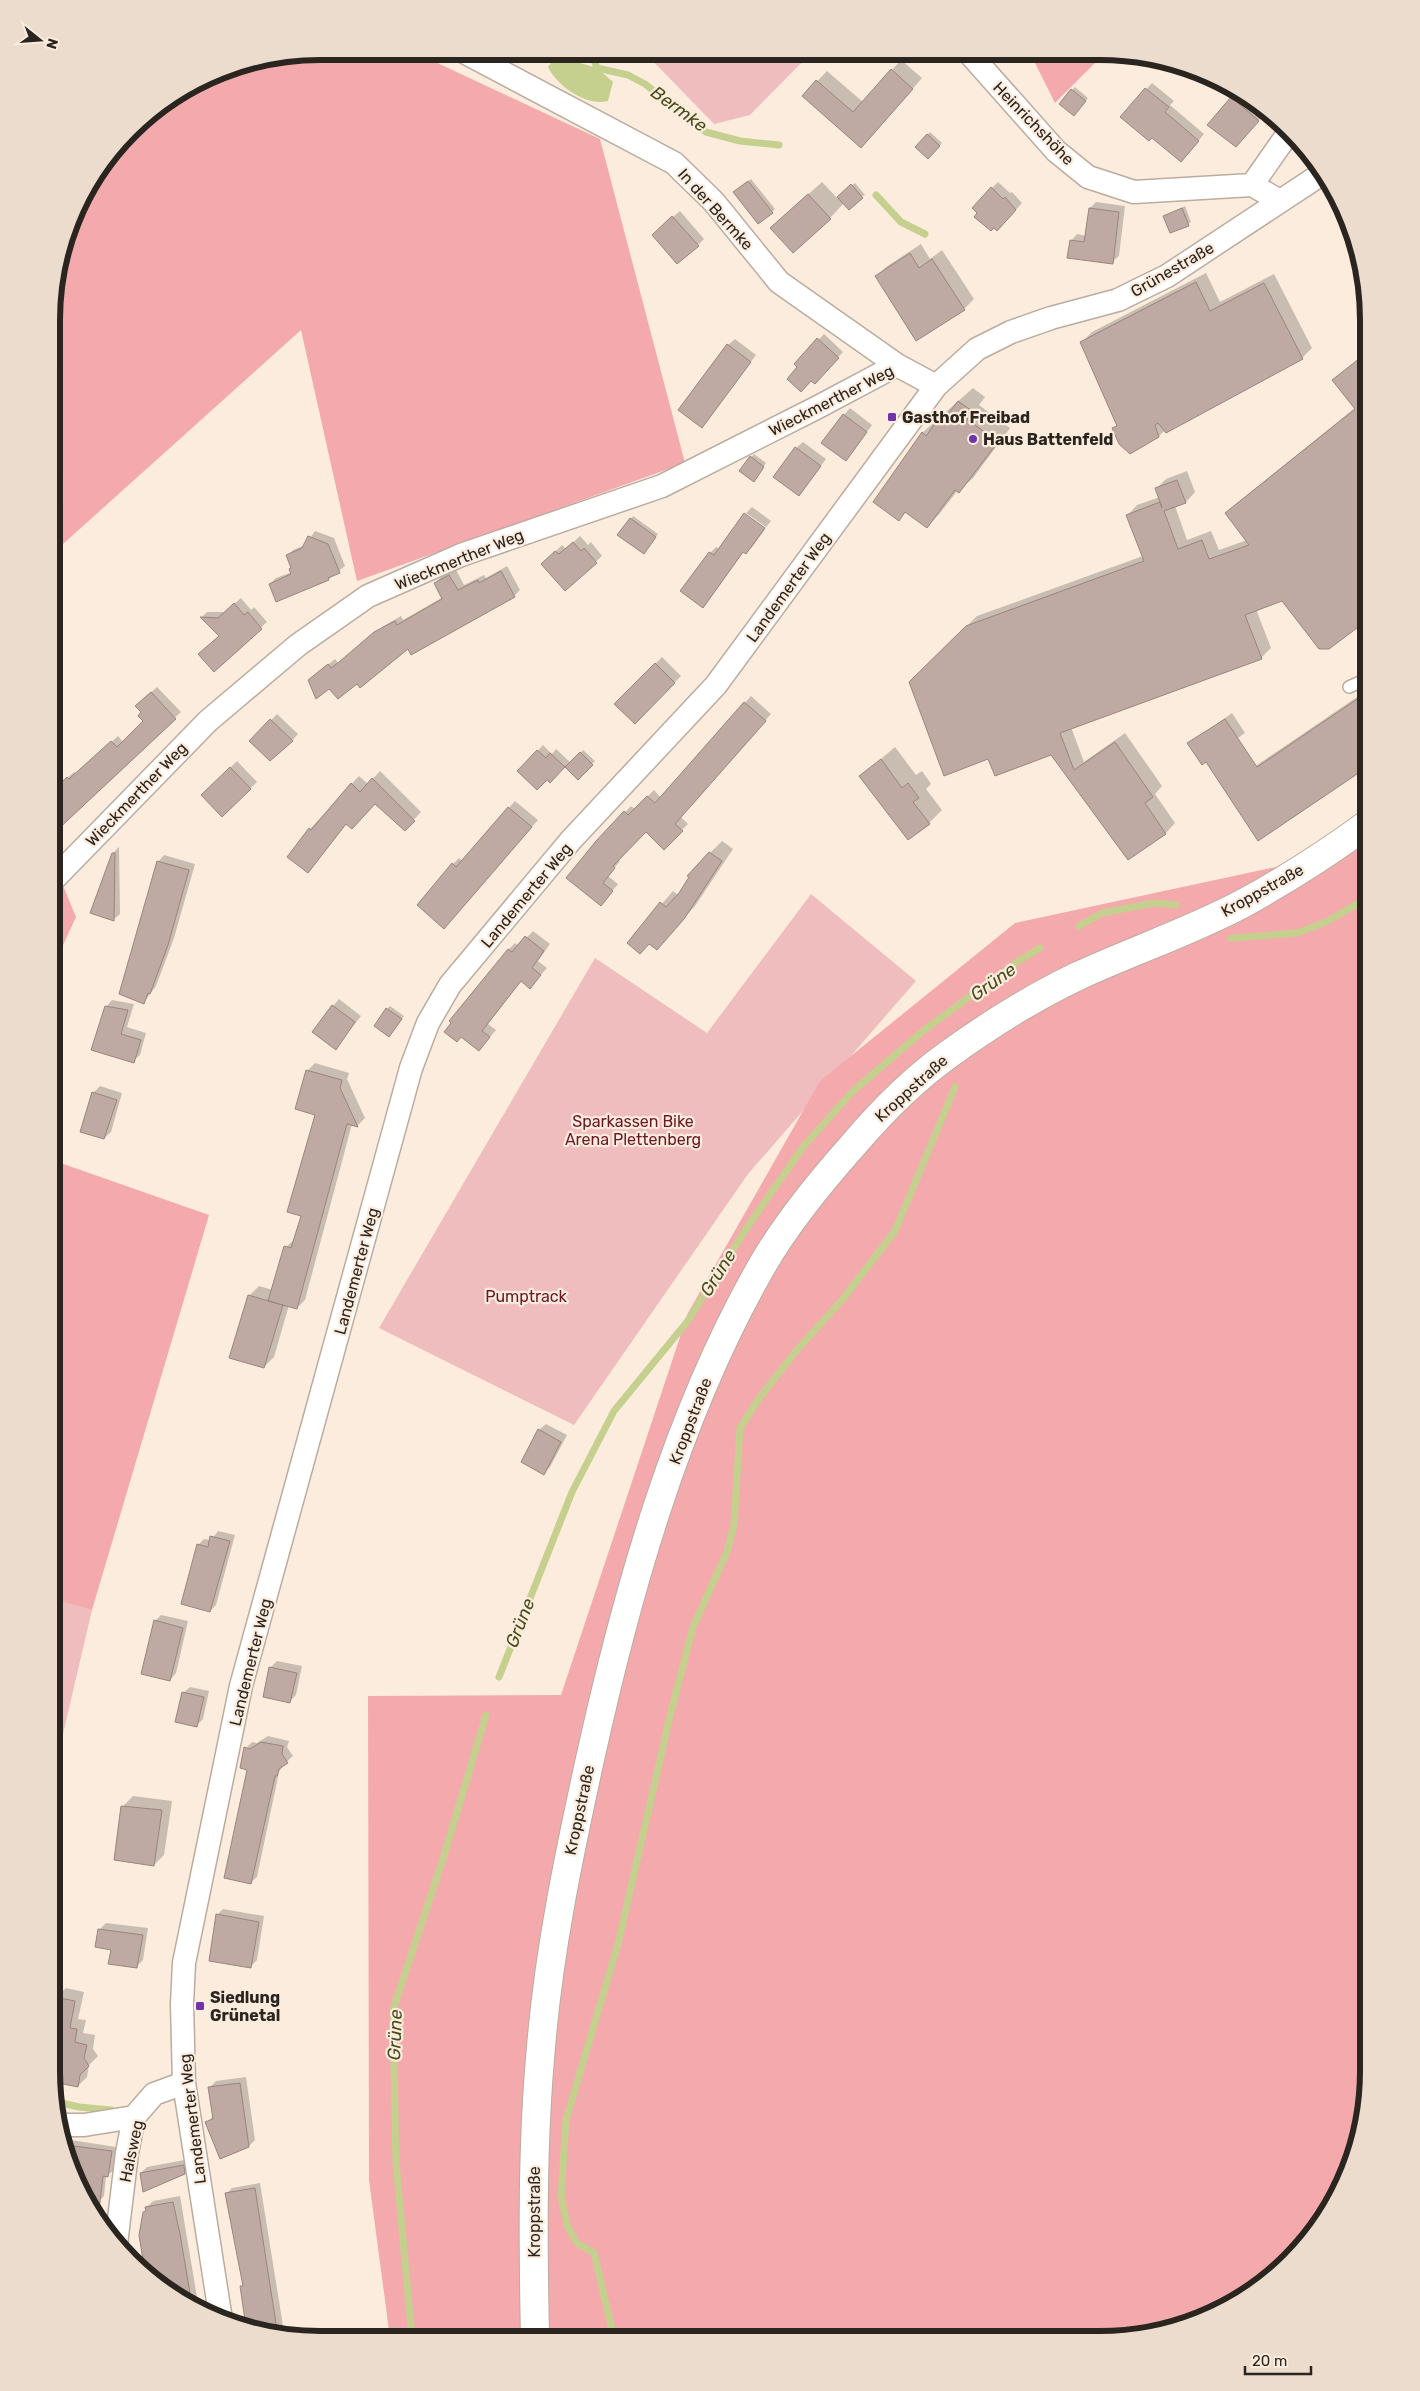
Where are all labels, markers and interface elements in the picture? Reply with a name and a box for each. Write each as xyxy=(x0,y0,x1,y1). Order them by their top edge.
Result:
north arrow xyxy=(15,15,65,65)
text: N xyxy=(42,36,62,51)
street label: Heinrichshöhe xyxy=(989,78,1078,169)
water label: Bermke xyxy=(647,81,711,137)
street label: In der Bermke xyxy=(674,165,757,254)
street label: Grünestraße xyxy=(1127,238,1217,301)
street label: Wieckmerther Weg xyxy=(766,361,897,440)
place label: Gasthof Freibad xyxy=(902,408,1030,427)
marker: Gasthof Freibad xyxy=(886,411,898,423)
place label: Haus Battenfeld xyxy=(983,430,1113,449)
marker: Haus Battenfeld xyxy=(967,433,979,445)
street label: Wieckmerther Weg xyxy=(392,525,526,594)
street label: Landemerter Weg xyxy=(742,529,835,646)
street label: Wieckmerther Weg xyxy=(82,738,191,850)
street label: Landemerter Weg xyxy=(477,839,576,952)
street label: Kroppstraße xyxy=(1218,860,1307,921)
water label: Grüne xyxy=(966,958,1020,1006)
street label: Kroppstraße xyxy=(871,1051,952,1126)
park label: Sparkassen Bike Arena Plettenberg xyxy=(565,1112,701,1149)
street label: Landemerter Weg xyxy=(330,1205,383,1337)
water label: Grüne xyxy=(695,1246,741,1300)
park label: Pumptrack xyxy=(485,1287,568,1306)
street label: Kroppstraße xyxy=(665,1375,716,1467)
water label: Grüne xyxy=(501,1595,539,1651)
street label: Landemerter Weg xyxy=(225,1596,276,1728)
street label: Kroppstraße xyxy=(561,1763,598,1857)
place label: Siedlung Grünetal xyxy=(210,1988,280,2025)
marker: Siedlung Grünetal xyxy=(194,2000,206,2012)
water label: Grüne xyxy=(383,2009,407,2061)
street label: Landemerter Weg xyxy=(175,2053,210,2185)
street label: Halsweg xyxy=(116,2118,147,2184)
street label: Kroppstraße xyxy=(525,2166,544,2258)
scale bar xyxy=(1245,2344,1311,2376)
text: 20 m xyxy=(1252,2352,1287,2370)

